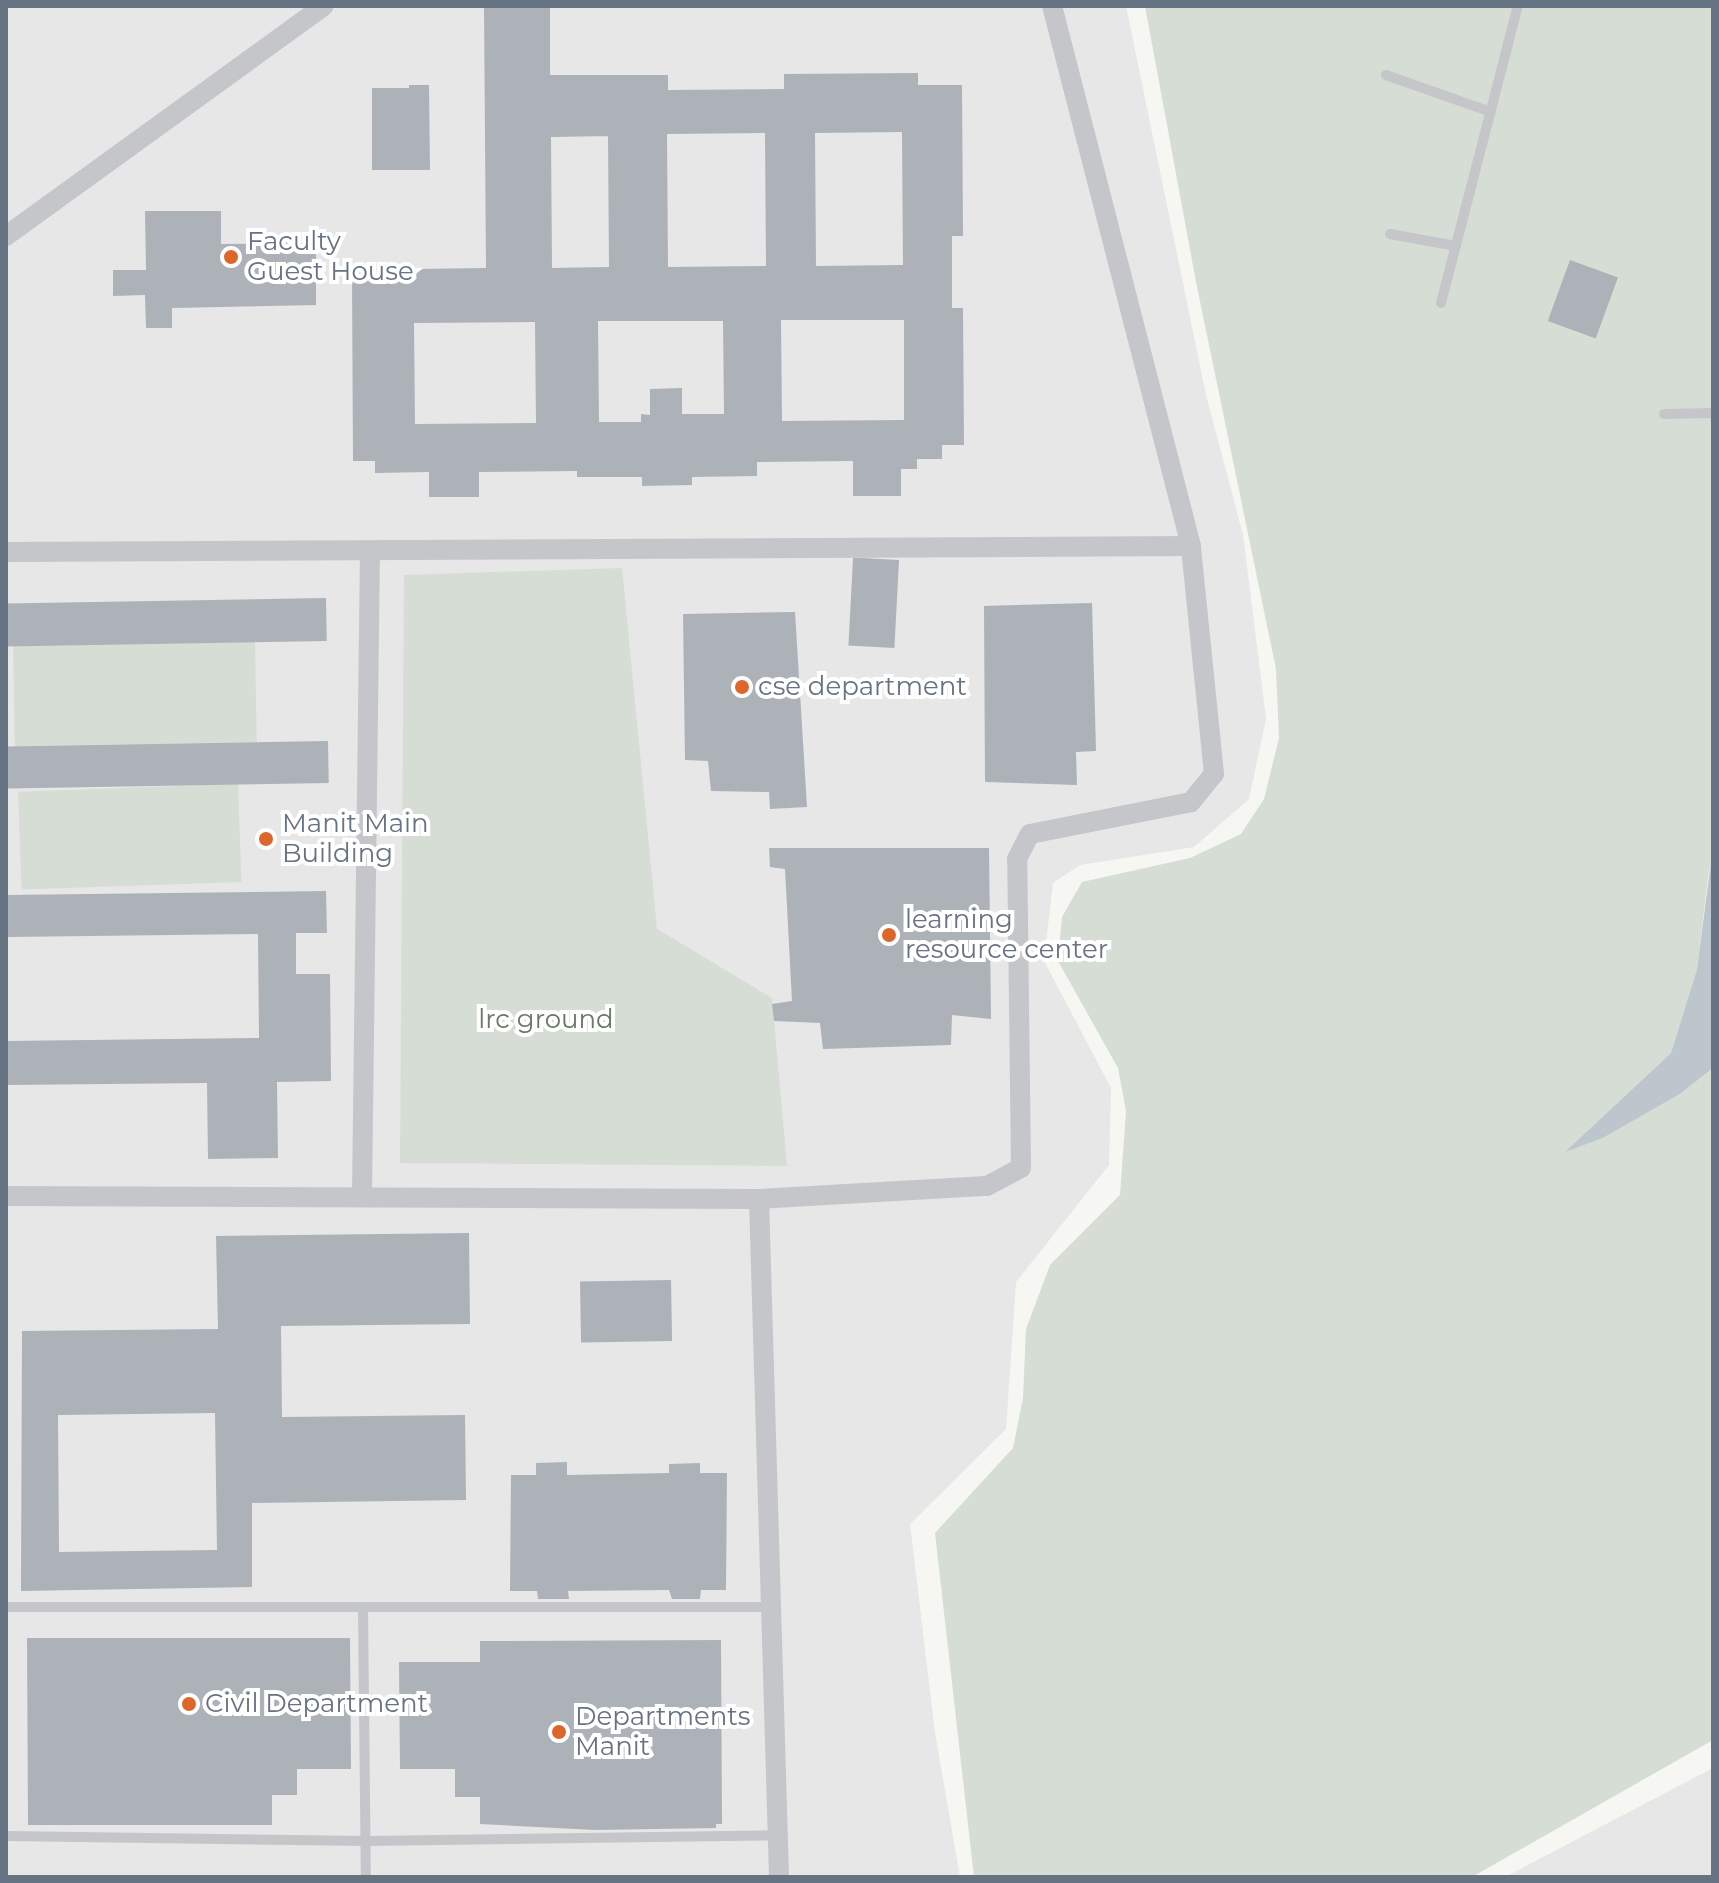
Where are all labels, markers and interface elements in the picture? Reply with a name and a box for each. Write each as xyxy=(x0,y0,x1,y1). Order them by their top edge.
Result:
place label: Faculty Guest House xyxy=(247,226,414,288)
marker: Faculty Guest House xyxy=(222,248,240,266)
place label: cse department xyxy=(758,671,967,703)
marker: cse department xyxy=(733,678,751,696)
place label: Manit Main Building xyxy=(282,808,429,870)
marker: Manit Main Building xyxy=(257,830,275,848)
place label: learning resource center xyxy=(905,904,1108,966)
marker: learning resource center xyxy=(880,926,898,944)
park label: lrc ground xyxy=(478,1004,614,1036)
place label: Civil Department xyxy=(205,1688,428,1720)
marker: Civil Department xyxy=(180,1695,198,1713)
place label: Departments Manit xyxy=(575,1701,751,1762)
marker: Departments Manit xyxy=(550,1723,568,1741)

